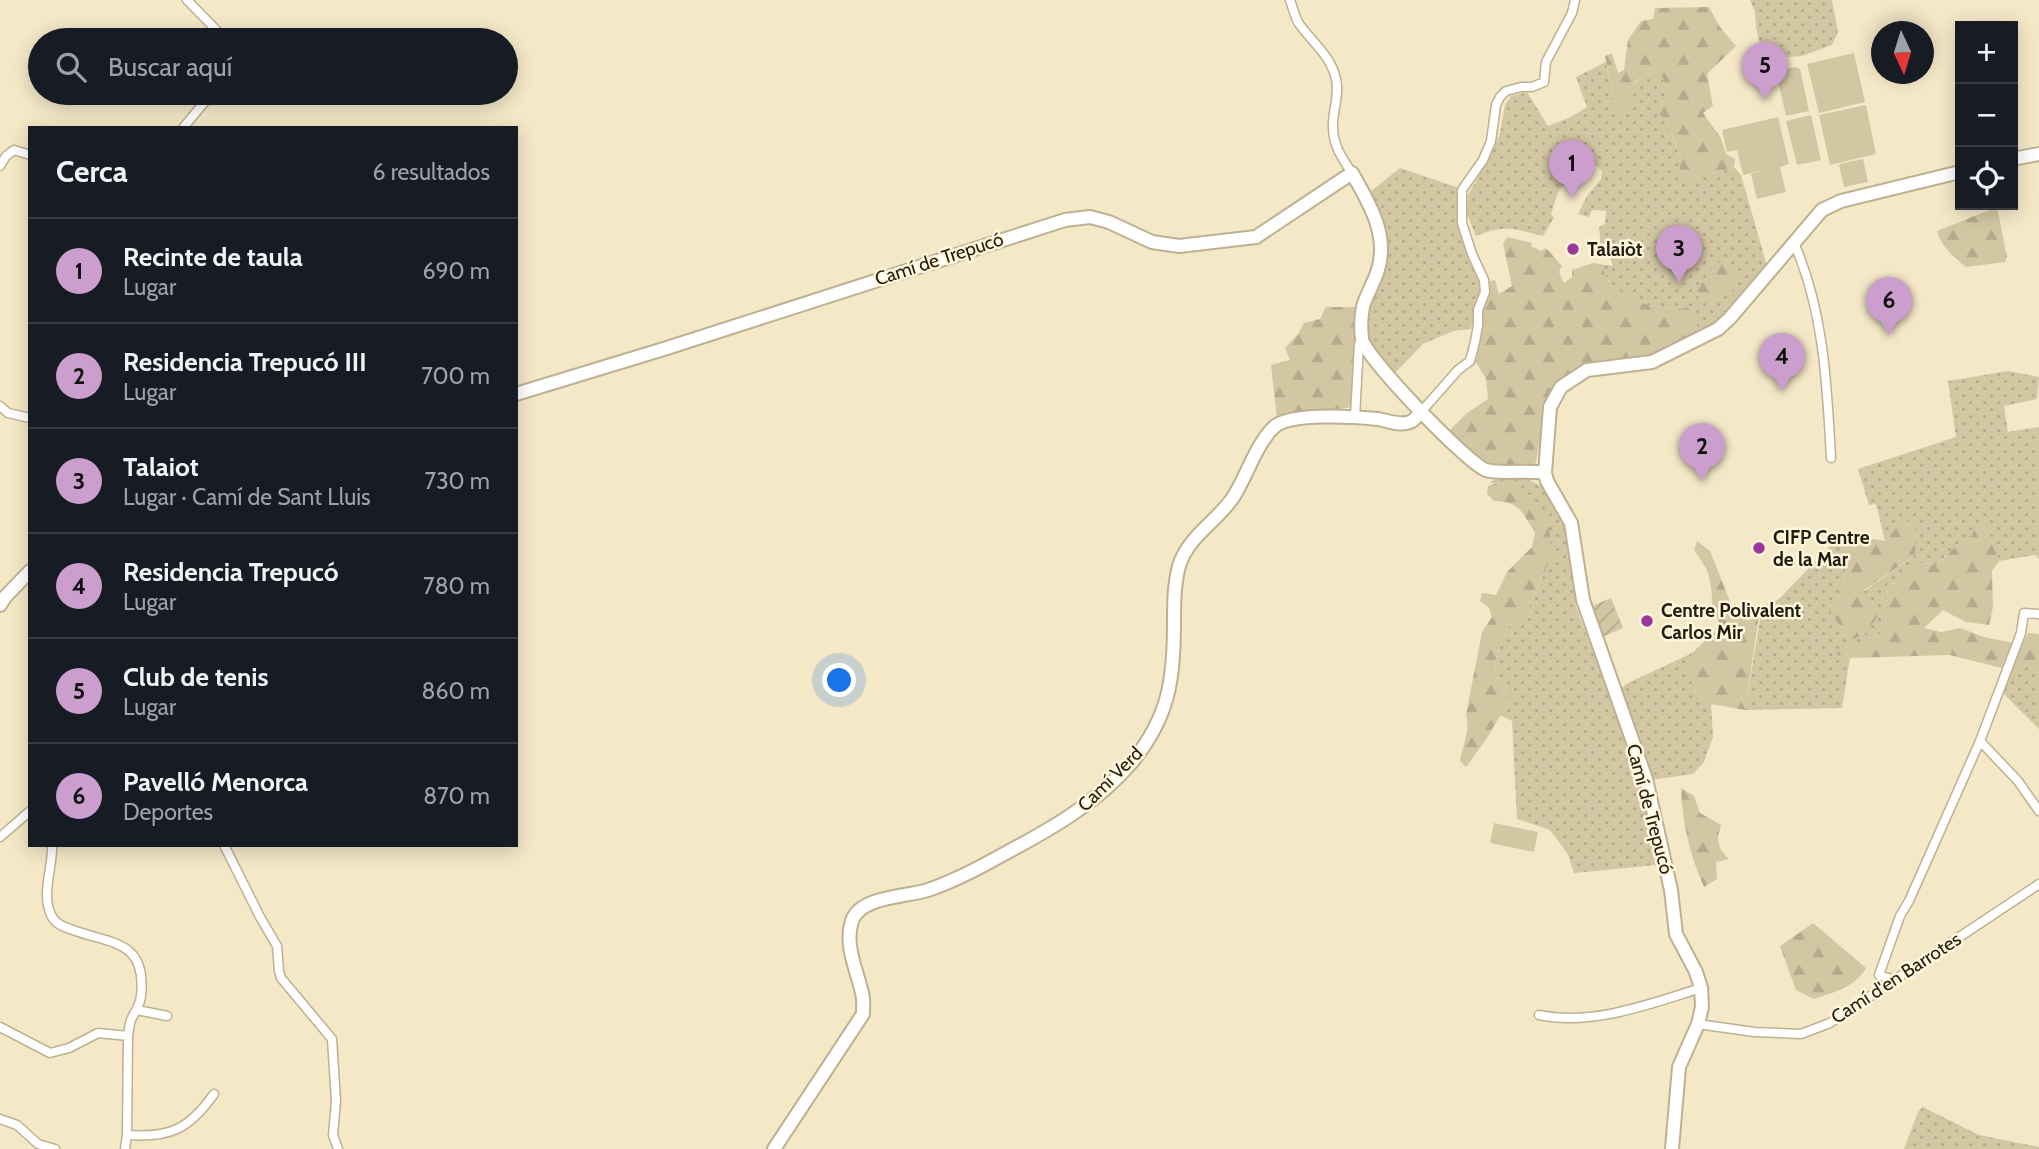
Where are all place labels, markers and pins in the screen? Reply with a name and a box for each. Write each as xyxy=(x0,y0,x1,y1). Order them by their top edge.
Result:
pin: 5 xyxy=(1742,42,1788,100)
pin: 1 xyxy=(1549,140,1595,198)
pin: 3 xyxy=(1656,225,1702,283)
place label: Talaiòt xyxy=(1587,238,1643,261)
marker: Talaiòt xyxy=(1565,241,1581,257)
pin: 6 xyxy=(1866,277,1912,335)
pin: 4 xyxy=(1759,333,1805,391)
pin: 2 xyxy=(1679,423,1725,481)
place label: CIFP Centre de la Mar xyxy=(1773,526,1870,571)
marker: CIFP Centre de la Mar xyxy=(1751,540,1767,556)
place label: Centre Polivalent Carlos Mir xyxy=(1661,599,1802,644)
marker: Centre Polivalent Carlos Mir xyxy=(1639,613,1655,629)

